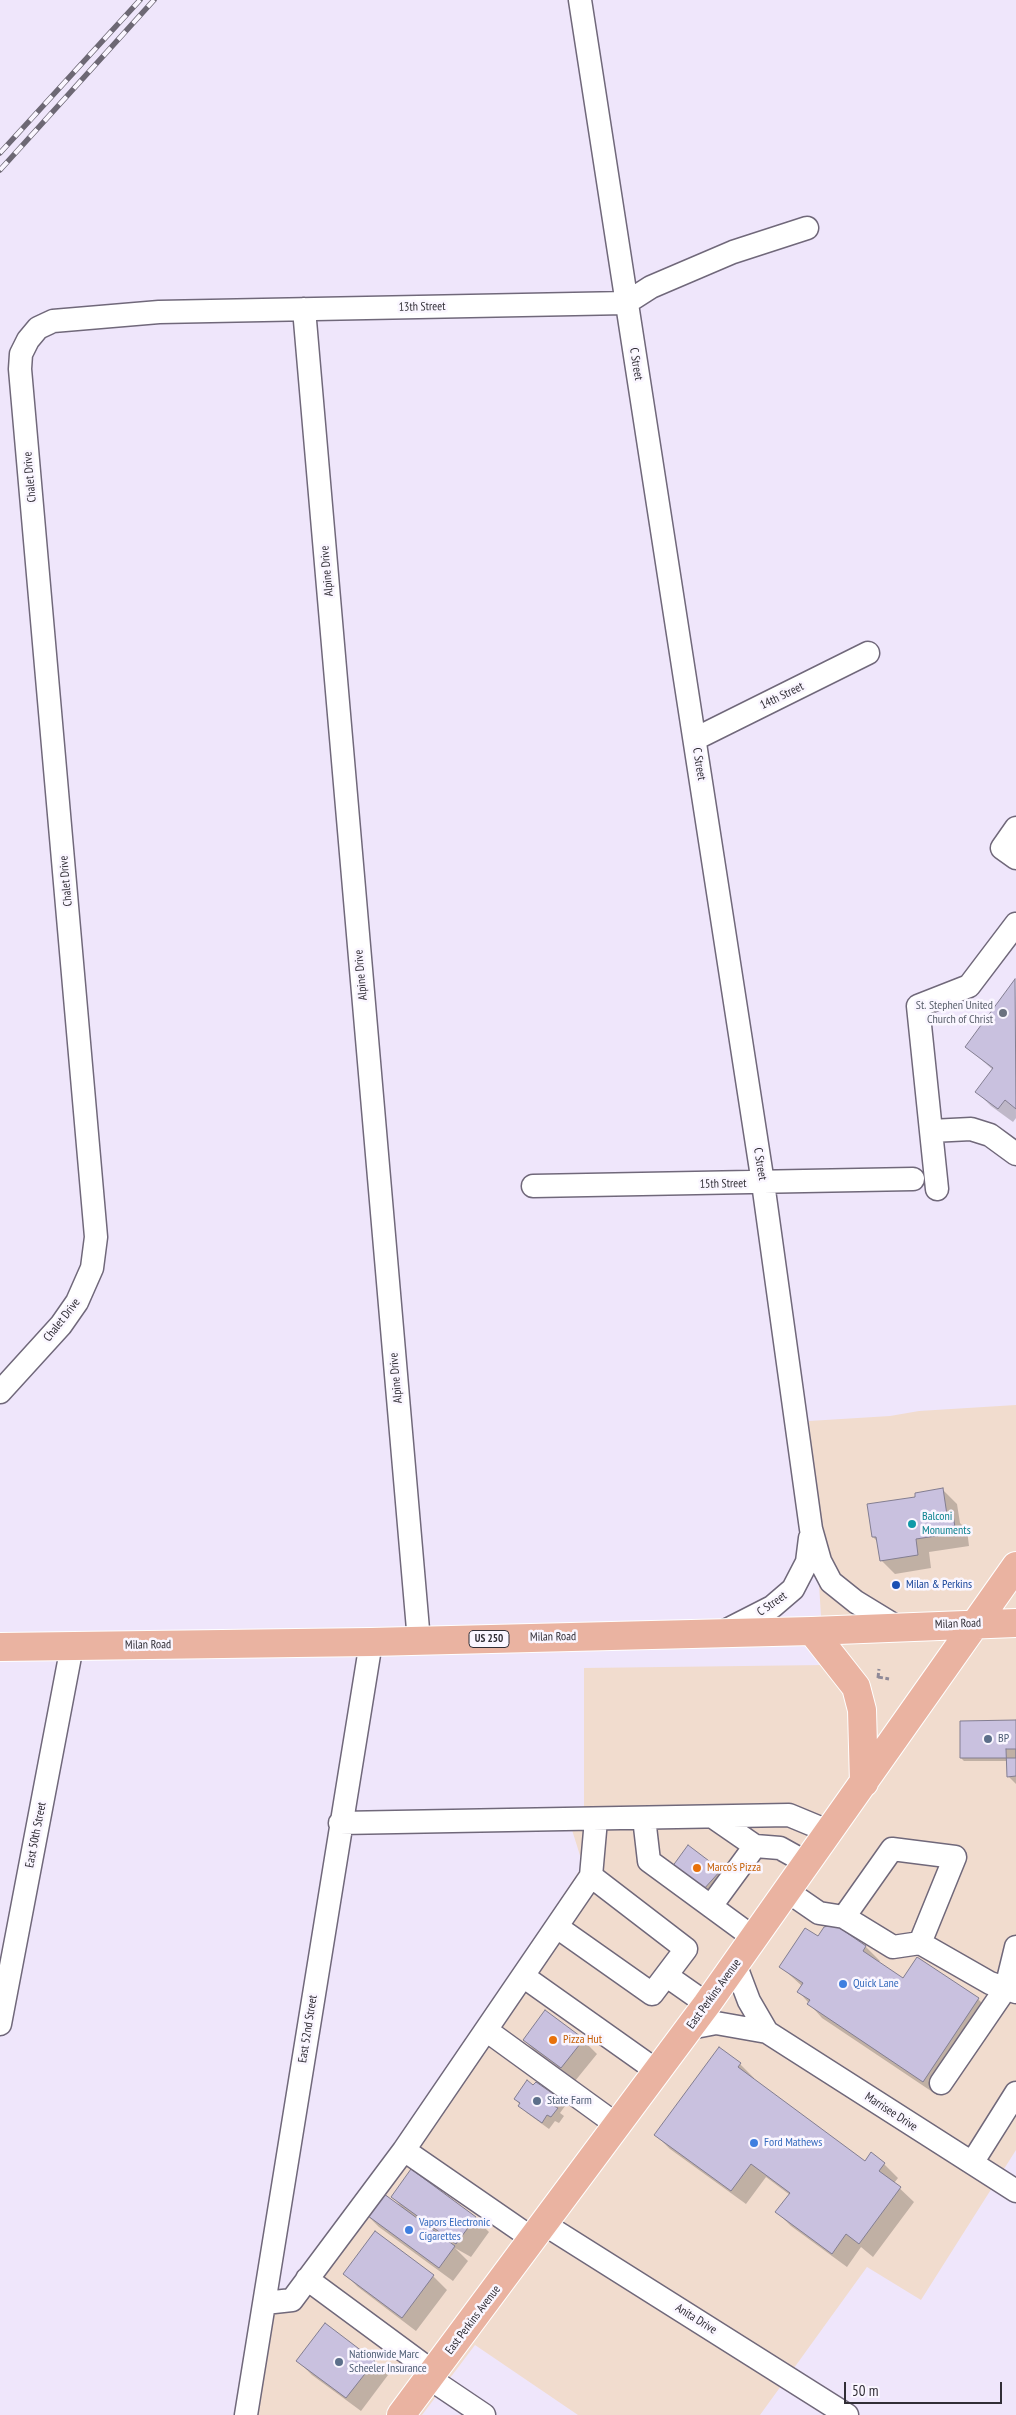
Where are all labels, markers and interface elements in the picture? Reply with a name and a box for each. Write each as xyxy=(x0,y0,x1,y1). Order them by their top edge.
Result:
street label: 13th Street xyxy=(398,299,446,315)
street label: C Street xyxy=(626,347,646,381)
street label: Chalet Drive xyxy=(21,451,39,503)
street label: Alpine Drive xyxy=(318,545,336,597)
street label: 14th Street xyxy=(758,679,806,713)
street label: C Street xyxy=(689,747,709,781)
street label: Chalet Drive xyxy=(57,855,75,907)
street label: Alpine Drive xyxy=(352,949,370,1001)
place label: St. Stephen United Church of Christ xyxy=(916,999,993,1027)
marker: St. Stephen United Church of Christ xyxy=(997,1007,1009,1019)
street label: C Street xyxy=(750,1147,770,1181)
street label: 15th Street xyxy=(699,1176,747,1192)
street label: Chalet Drive xyxy=(41,1295,83,1345)
street label: Alpine Drive xyxy=(387,1352,405,1404)
place label: Balconi Monuments xyxy=(922,1510,971,1538)
marker: Balconi Monuments xyxy=(906,1518,918,1530)
place label: Milan & Perkins xyxy=(906,1578,972,1592)
marker: Milan & Perkins xyxy=(890,1579,902,1591)
street label: C Street xyxy=(754,1589,790,1619)
street label: Milan Road xyxy=(935,1616,981,1632)
street label: Milan Road xyxy=(530,1629,576,1645)
road number: US 250 xyxy=(469,1630,509,1648)
street label: Milan Road xyxy=(125,1637,171,1653)
place label: BP xyxy=(998,1732,1009,1746)
marker: BP xyxy=(982,1733,994,1745)
street label: East 50th Street xyxy=(23,1801,49,1869)
place label: Marco's Pizza xyxy=(707,1861,761,1875)
marker: Marco's Pizza xyxy=(691,1862,703,1874)
street label: East Perkins Avenue xyxy=(684,1956,744,2032)
place label: Quick Lane xyxy=(853,1977,899,1991)
marker: Quick Lane xyxy=(837,1978,849,1990)
street label: East 52nd Street xyxy=(296,1994,320,2064)
place label: Pizza Hut xyxy=(563,2033,602,2047)
marker: Pizza Hut xyxy=(547,2034,559,2046)
street label: Marrisee Drive xyxy=(862,2090,920,2134)
place label: State Farm xyxy=(547,2094,592,2108)
marker: State Farm xyxy=(531,2095,543,2107)
place label: Ford Mathews xyxy=(764,2136,822,2150)
marker: Ford Mathews xyxy=(748,2137,760,2149)
place label: Vapors Electronic Cigarettes xyxy=(419,2216,490,2244)
marker: Vapors Electronic Cigarettes xyxy=(403,2224,415,2236)
street label: East Perkins Avenue xyxy=(442,2283,504,2357)
street label: Anita Drive xyxy=(673,2301,719,2337)
place label: Nationwide Marc Scheeler Insurance xyxy=(349,2348,427,2376)
marker: Nationwide Marc Scheeler Insurance xyxy=(333,2356,345,2368)
scale bar xyxy=(846,2372,1004,2404)
text: 50 m xyxy=(852,2381,878,2400)

